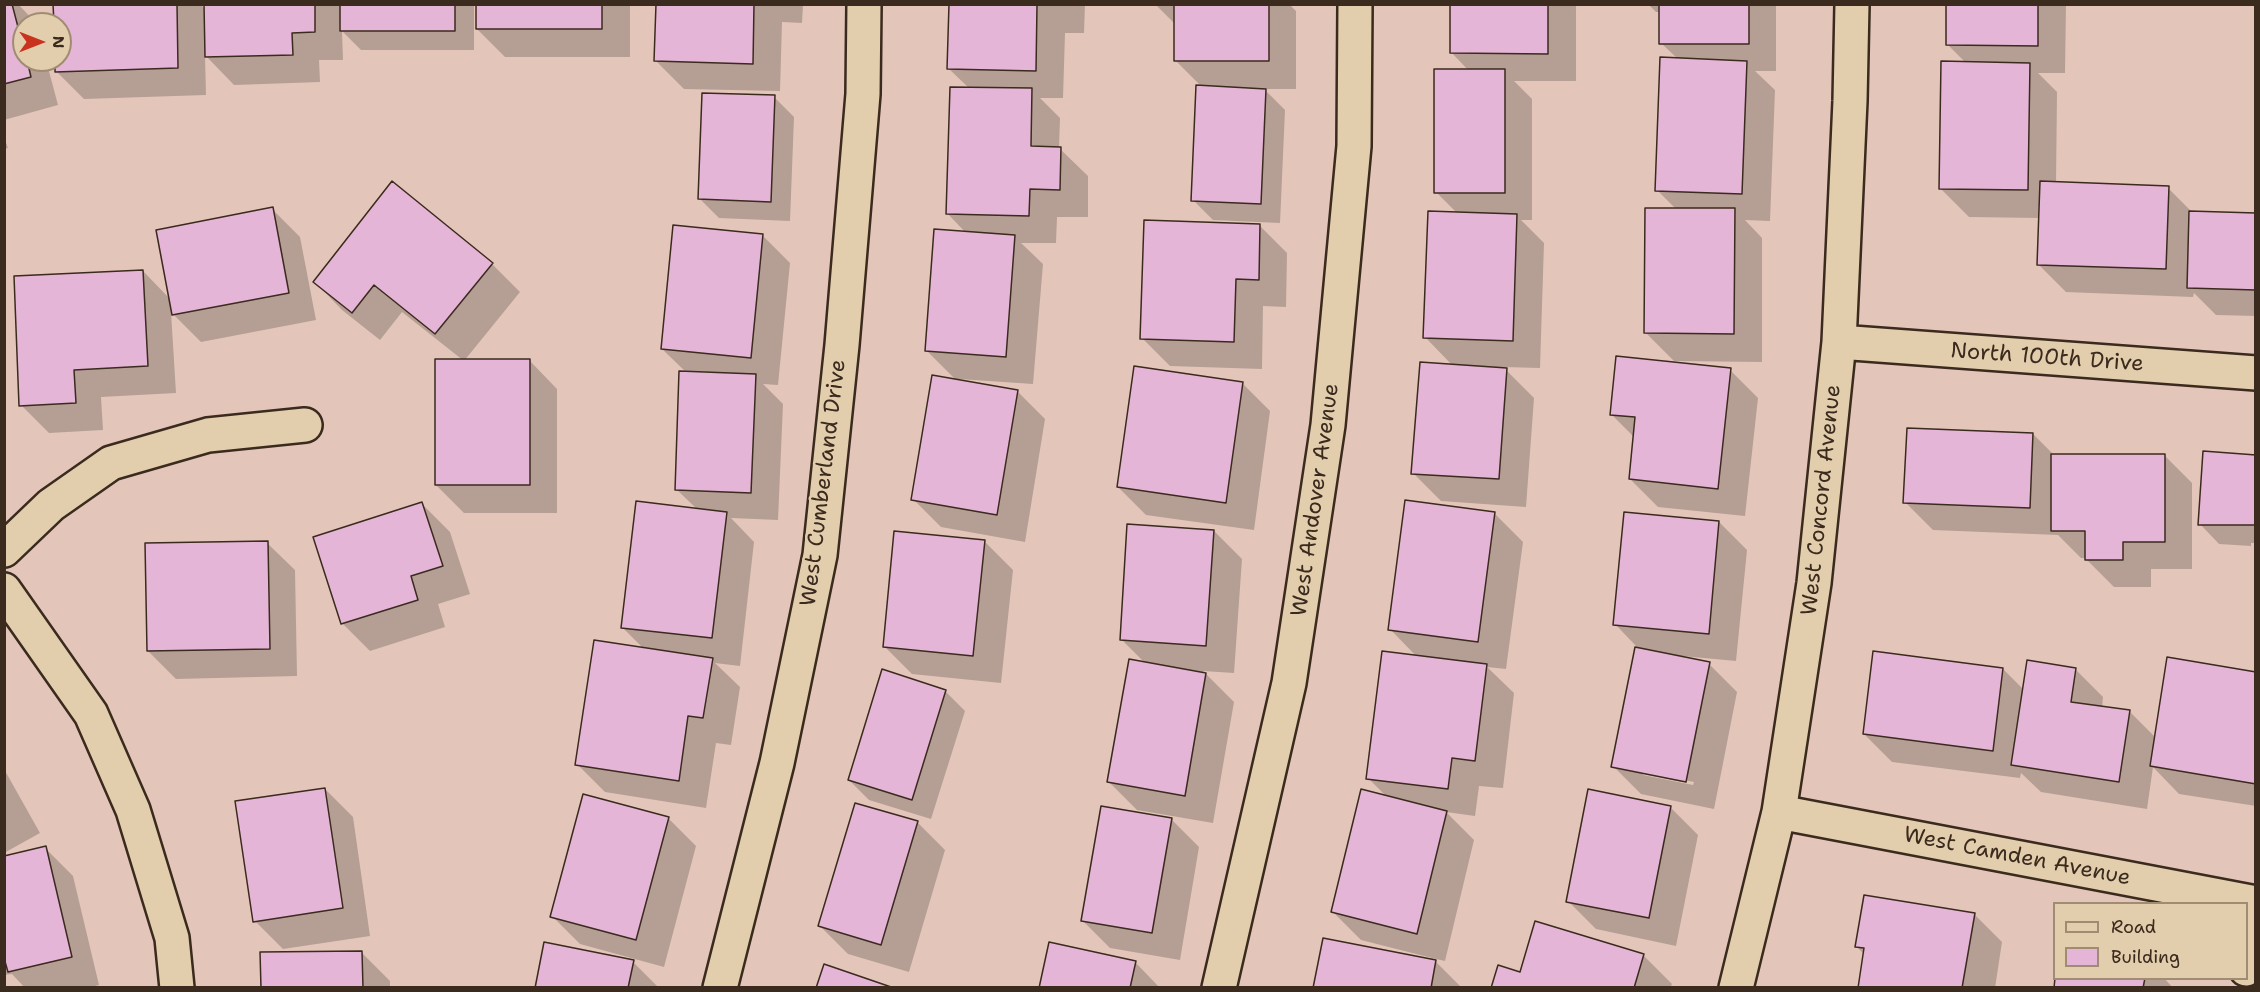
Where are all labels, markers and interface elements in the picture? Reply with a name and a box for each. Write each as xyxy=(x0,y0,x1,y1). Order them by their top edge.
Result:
north arrow xyxy=(12,12,72,72)
text: N xyxy=(48,36,69,48)
street label: North 100th Drive xyxy=(1950,338,2144,378)
street label: West Cumberland Drive xyxy=(796,358,852,608)
street label: West Andover Avenue xyxy=(1287,382,1345,618)
street label: West Concord Avenue xyxy=(1797,383,1847,617)
street label: West Camden Avenue xyxy=(1901,822,2133,892)
legend xyxy=(2053,902,2248,980)
text: Road xyxy=(2111,915,2156,939)
text: Building xyxy=(2111,945,2180,969)

